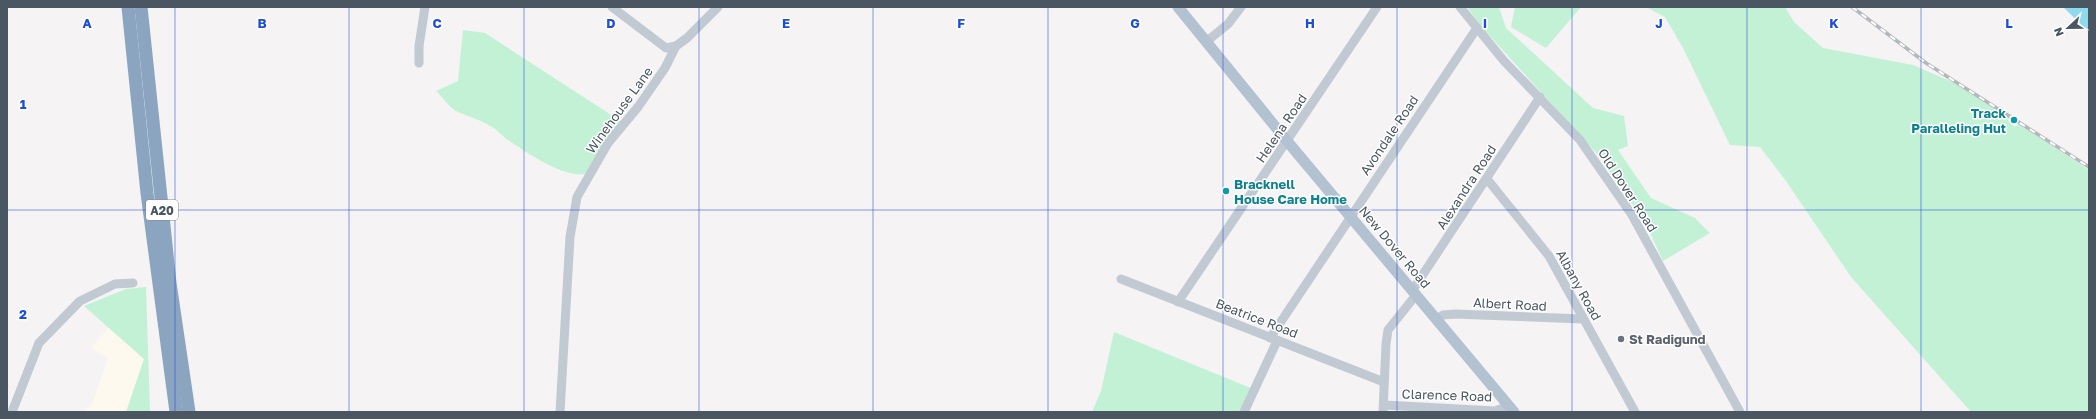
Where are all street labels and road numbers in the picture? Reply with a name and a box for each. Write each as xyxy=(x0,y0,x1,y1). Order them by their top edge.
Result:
street label: Winehouse Lane xyxy=(582,64,656,156)
street label: Helena Road xyxy=(1252,91,1310,165)
street label: Avondale Road xyxy=(1356,92,1422,178)
street label: Alexandra Road xyxy=(1433,142,1499,232)
street label: Old Dover Road xyxy=(1595,145,1661,235)
road number: A20 xyxy=(146,200,178,220)
street label: New Dover Road xyxy=(1356,203,1434,291)
street label: Albany Road xyxy=(1553,247,1605,323)
street label: Albert Road xyxy=(1473,294,1547,314)
street label: Beatrice Road xyxy=(1214,295,1300,341)
street label: Clarence Road xyxy=(1401,385,1493,405)

